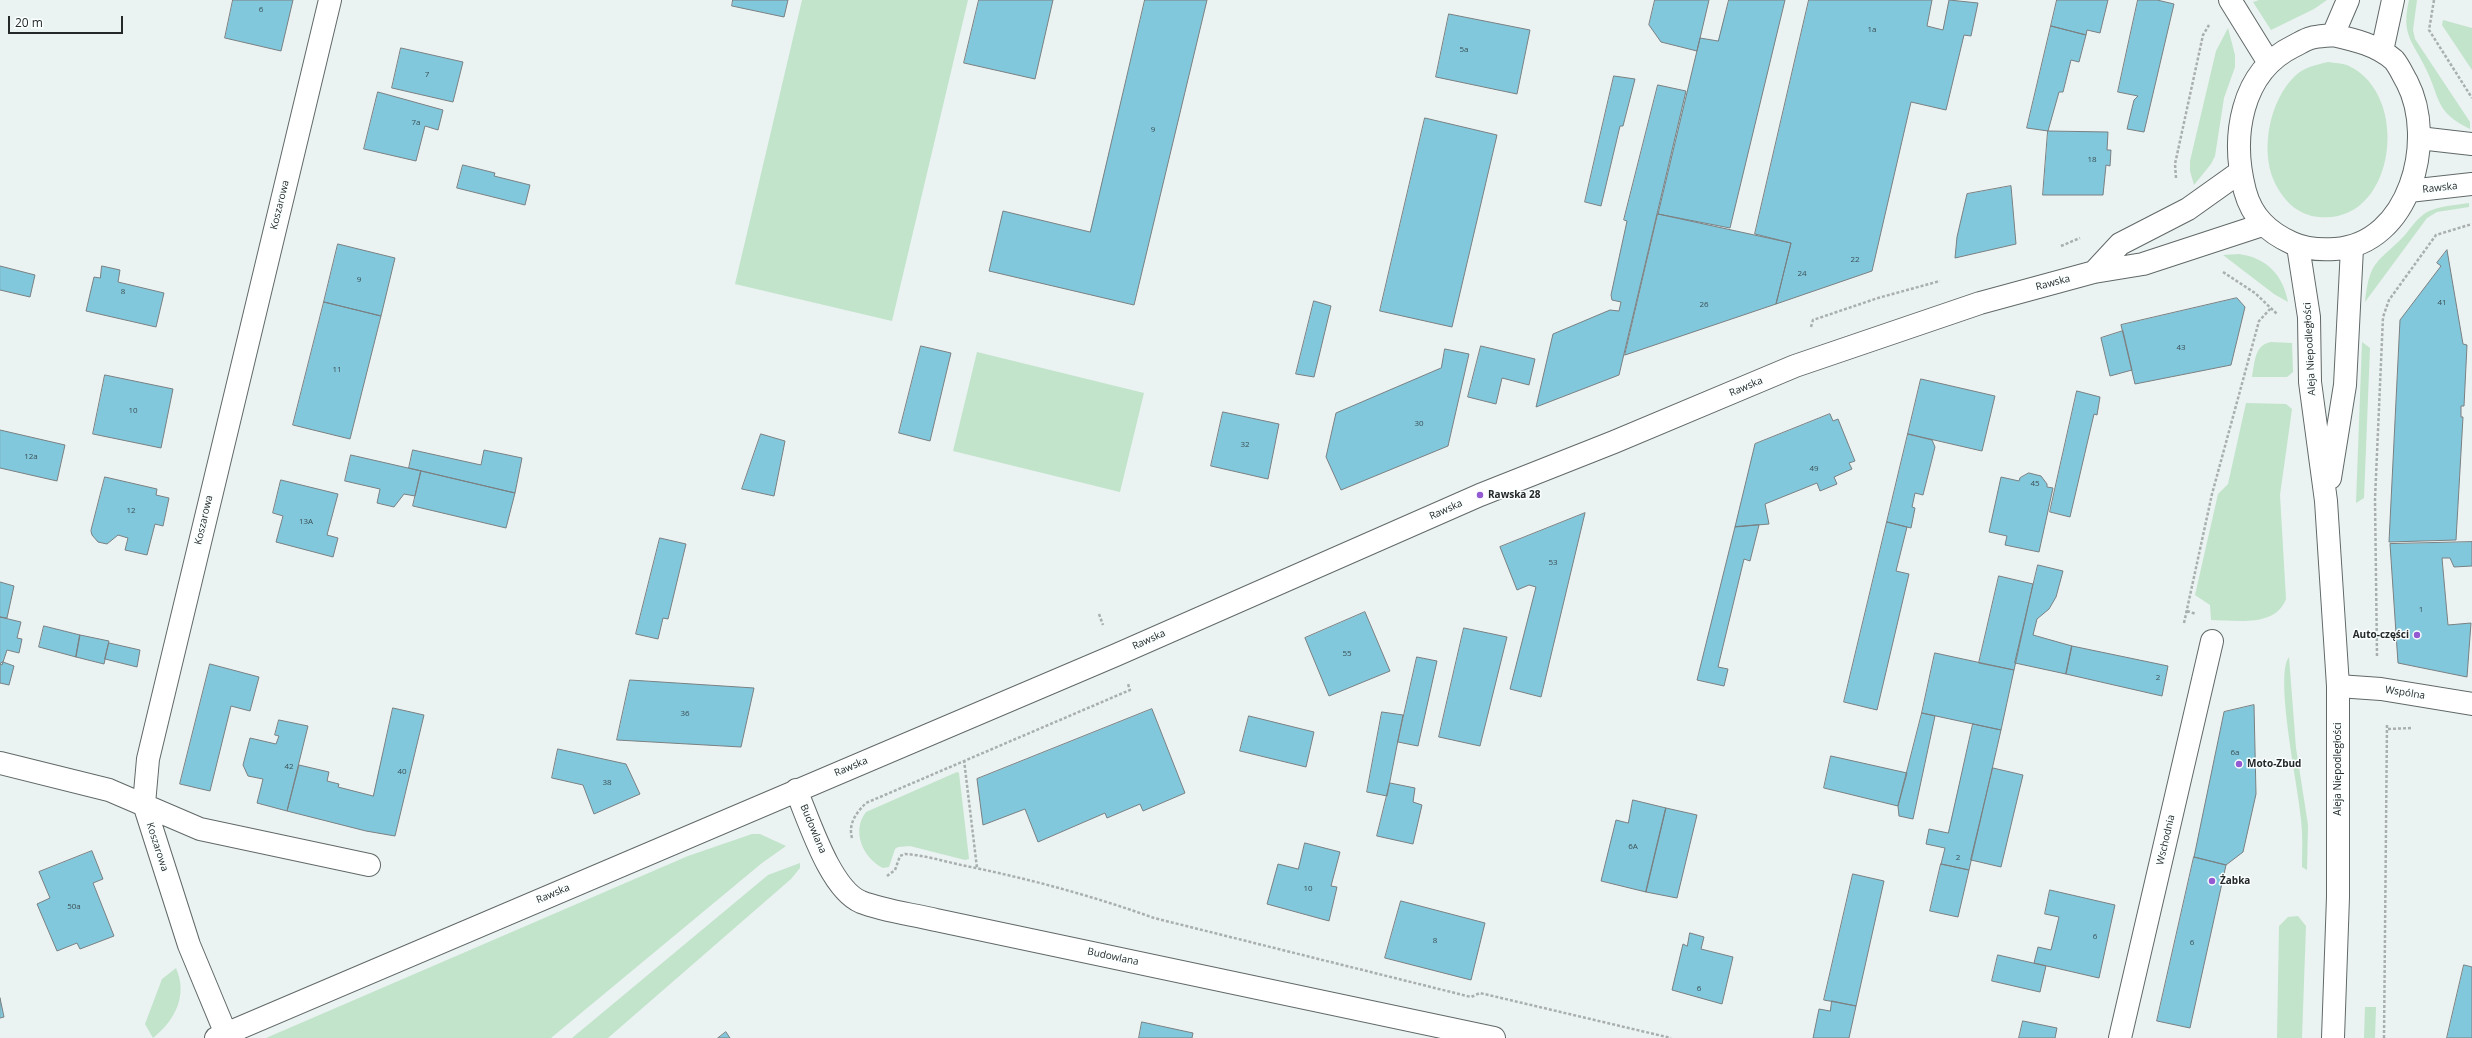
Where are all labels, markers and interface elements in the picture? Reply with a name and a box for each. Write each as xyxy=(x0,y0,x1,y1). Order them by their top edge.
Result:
house number: 6 xyxy=(259,5,263,15)
scale bar xyxy=(10,8,125,34)
text: 20 m xyxy=(15,14,43,31)
house number: 1a xyxy=(1867,25,1877,35)
house number: 5a xyxy=(1459,45,1469,55)
house number: 7 xyxy=(425,70,429,80)
house number: 7a xyxy=(411,118,421,128)
house number: 9 xyxy=(1151,125,1155,135)
house number: 18 xyxy=(2087,155,2097,165)
street label: Koszarowa xyxy=(268,179,292,231)
street label: Rawska xyxy=(2422,180,2458,196)
house number: 22 xyxy=(1850,255,1860,265)
house number: 24 xyxy=(1797,269,1807,279)
street label: Rawska xyxy=(2035,273,2071,293)
house number: 9 xyxy=(357,275,361,285)
house number: 8 xyxy=(121,287,125,297)
house number: 41 xyxy=(2437,298,2447,308)
house number: 26 xyxy=(1699,300,1709,310)
street label: Aleja Niepodległości xyxy=(2302,302,2318,396)
house number: 43 xyxy=(2176,343,2186,353)
house number: 11 xyxy=(332,365,342,375)
street label: Rawska xyxy=(1728,375,1764,399)
house number: 10 xyxy=(128,406,138,416)
house number: 30 xyxy=(1414,419,1424,429)
house number: 32 xyxy=(1240,440,1250,450)
house number: 12a xyxy=(24,452,38,462)
house number: 49 xyxy=(1809,464,1819,474)
house number: 45 xyxy=(2030,479,2040,489)
place label: Rawska 28 xyxy=(1488,489,1540,501)
marker: Rawska 28 xyxy=(1475,490,1485,500)
street label: Koszarowa xyxy=(192,494,216,546)
street label: Rawska xyxy=(1428,497,1464,523)
house number: 12 xyxy=(126,506,136,516)
house number: 13A xyxy=(299,517,313,527)
house number: 53 xyxy=(1548,558,1558,568)
house number: 1 xyxy=(2419,605,2423,615)
street label: Rawska xyxy=(1131,627,1167,653)
place label: Auto-części xyxy=(2353,629,2409,641)
marker: Auto-części xyxy=(2412,630,2422,640)
house number: 55 xyxy=(1342,649,1352,659)
house number: 2 xyxy=(2156,673,2160,683)
street label: Wspólna xyxy=(2384,684,2426,702)
house number: 36 xyxy=(680,709,690,719)
street label: Aleja Niepodległości xyxy=(2332,722,2344,816)
house number: 6a xyxy=(2230,748,2240,758)
street label: Rawska xyxy=(833,755,869,779)
place label: Moto-Zbud xyxy=(2247,758,2301,770)
marker: Moto-Zbud xyxy=(2234,759,2244,769)
house number: 42 xyxy=(284,762,294,772)
house number: 40 xyxy=(397,767,407,777)
house number: 38 xyxy=(602,778,612,788)
street label: Budowlana xyxy=(797,803,829,855)
street label: Wschodnia xyxy=(2154,814,2178,866)
street label: Koszarowa xyxy=(143,821,171,873)
house number: 6A xyxy=(1628,842,1638,852)
house number: 2 xyxy=(1956,853,1960,863)
place label: Żabka xyxy=(2220,875,2250,887)
marker: Żabka xyxy=(2207,876,2217,886)
street label: Rawska xyxy=(535,882,571,906)
house number: 10 xyxy=(1303,884,1313,894)
house number: 50a xyxy=(67,902,81,912)
house number: 6 xyxy=(2093,932,2097,942)
house number: 8 xyxy=(1433,936,1437,946)
house number: 6 xyxy=(2190,938,2194,948)
street label: Budowlana xyxy=(1086,946,1140,968)
house number: 6 xyxy=(1697,984,1701,994)

